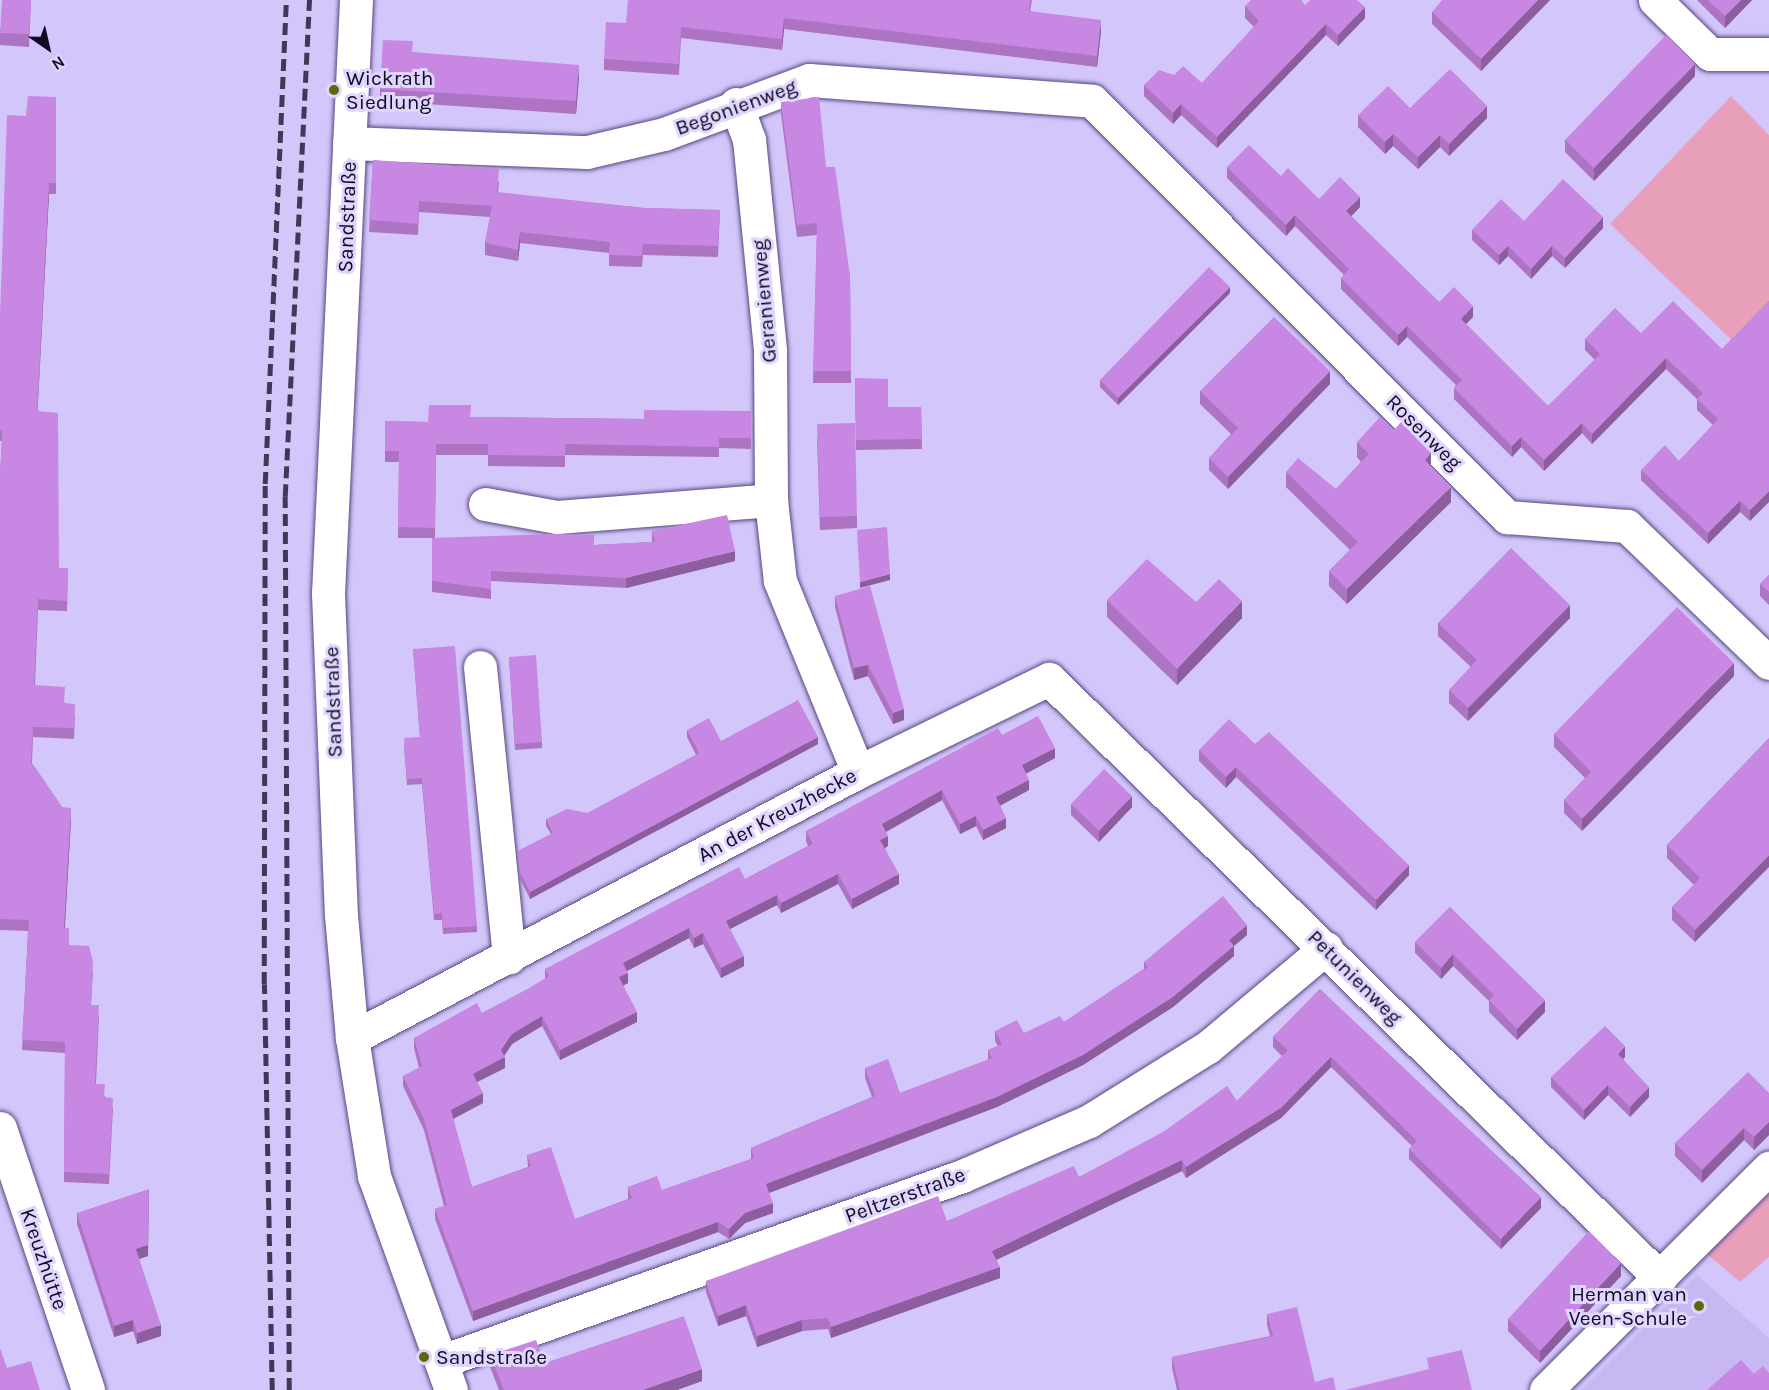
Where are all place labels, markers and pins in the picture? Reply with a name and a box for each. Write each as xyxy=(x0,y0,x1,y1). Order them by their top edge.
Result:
place label: Wickrath Siedlung xyxy=(346,65,433,115)
marker: Wickrath Siedlung xyxy=(327,83,341,97)
place label: Herman van Veen-Schule xyxy=(1569,1281,1687,1331)
marker: Herman van Veen-Schule xyxy=(1692,1299,1706,1313)
place label: Sandstraße xyxy=(436,1344,547,1370)
marker: Sandstraße xyxy=(417,1350,431,1364)

